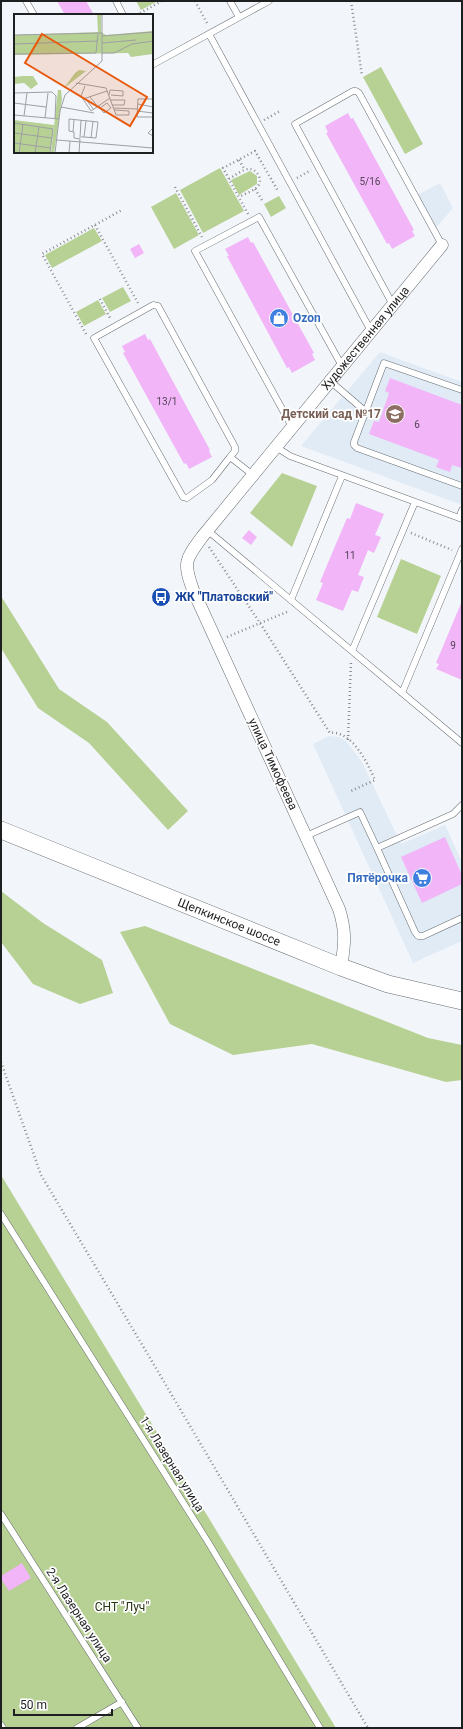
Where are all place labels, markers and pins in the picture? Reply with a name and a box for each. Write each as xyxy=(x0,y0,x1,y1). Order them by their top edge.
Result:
shop icon: Ozon xyxy=(268,307,290,329)
place label: Ozon xyxy=(293,311,321,325)
school or university icon: Детский сад №17 xyxy=(384,403,406,425)
place label: Детский сад №17 xyxy=(281,407,381,421)
bus stop icon: ЖК "Платовский" xyxy=(150,586,172,608)
place label: ЖК "Платовский" xyxy=(175,590,273,604)
supermarket icon: Пятёрочка xyxy=(411,867,433,889)
place label: Пятёрочка xyxy=(347,871,409,885)

